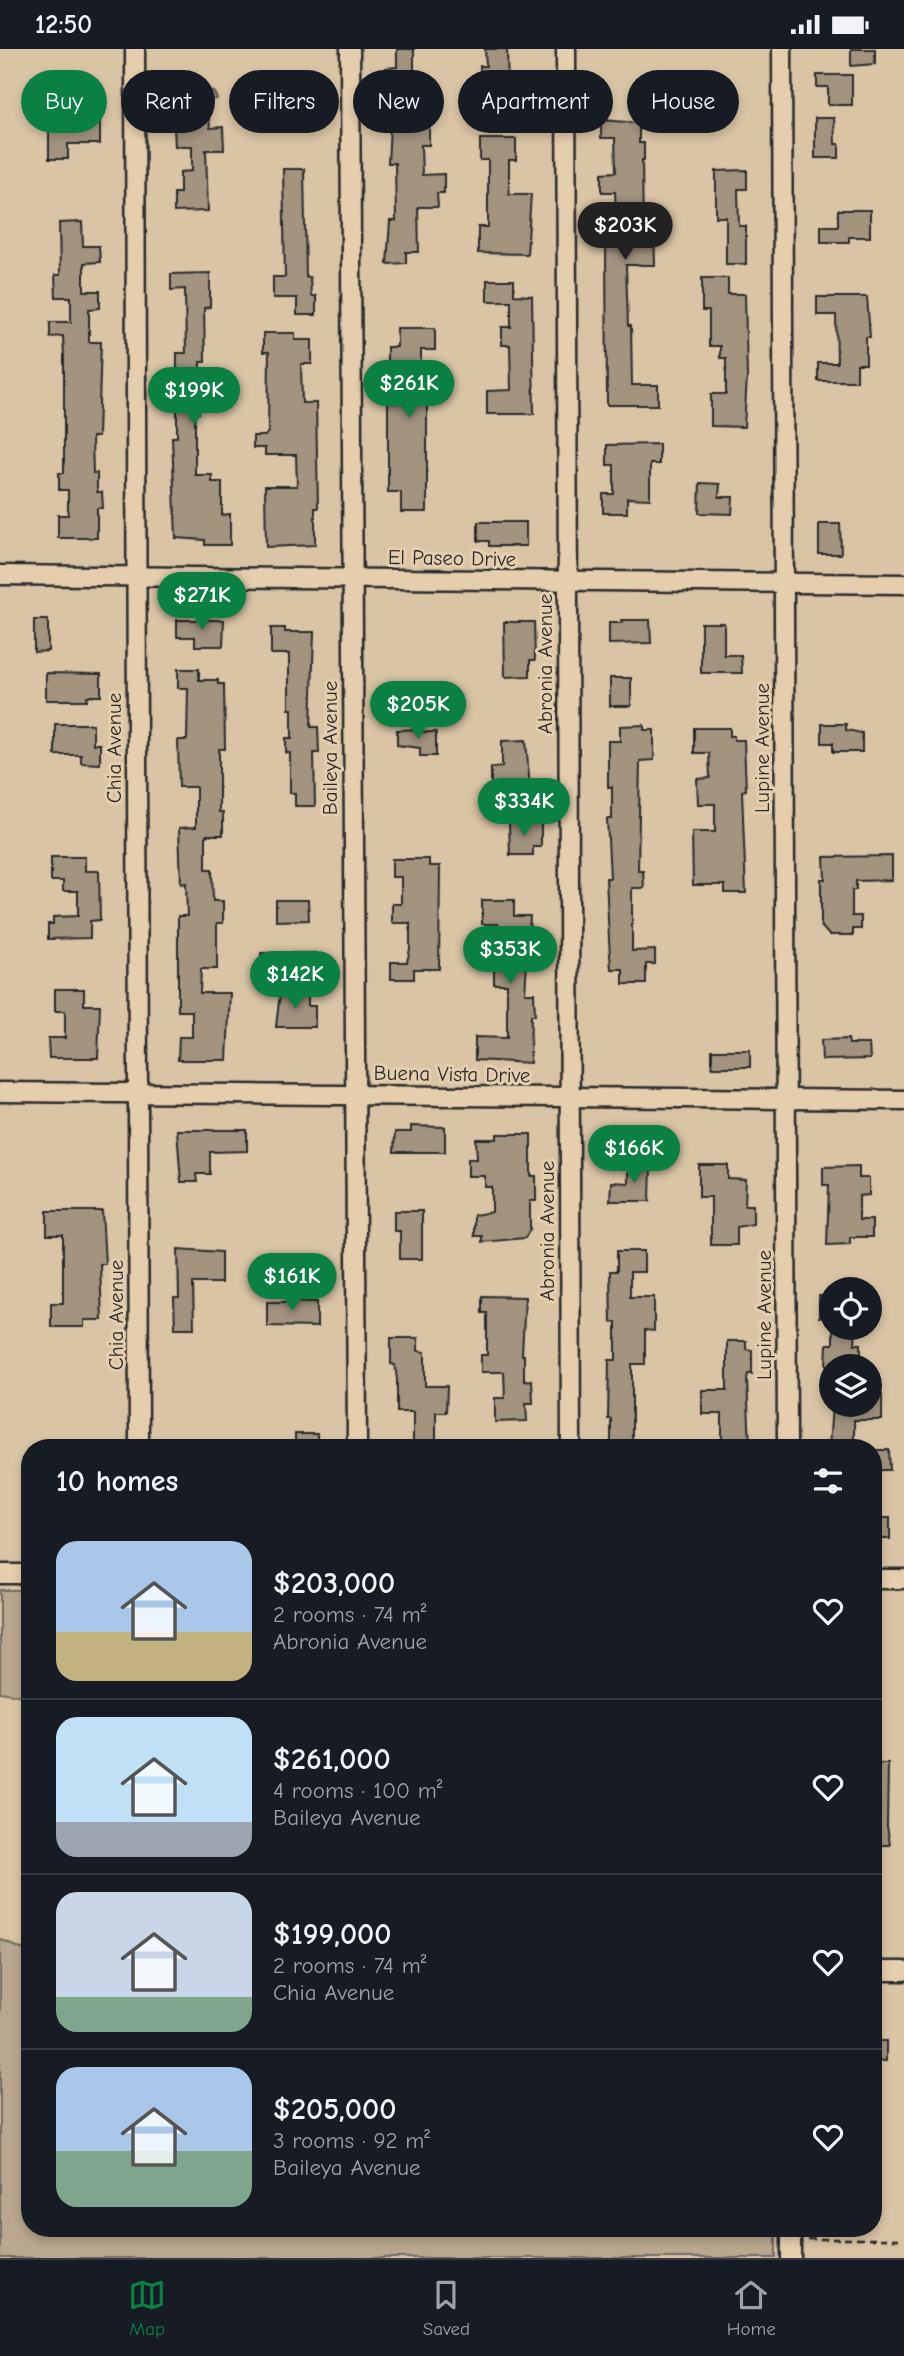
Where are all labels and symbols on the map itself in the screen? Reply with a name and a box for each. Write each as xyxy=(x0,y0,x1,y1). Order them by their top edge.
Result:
pin: $203K xyxy=(576,203,674,262)
pin: $261K xyxy=(360,361,458,420)
pin: $199K xyxy=(145,367,243,427)
street label: El Paseo Drive xyxy=(388,545,516,571)
pin: $271K xyxy=(153,573,251,632)
street label: Abronia Avenue xyxy=(533,594,557,734)
street label: Baileya Avenue xyxy=(318,681,342,815)
pin: $205K xyxy=(369,681,467,741)
street label: Lupine Avenue xyxy=(750,683,774,813)
street label: Chia Avenue xyxy=(102,693,126,803)
pin: $334K xyxy=(475,779,573,838)
pin: $353K xyxy=(461,927,559,986)
pin: $142K xyxy=(246,951,344,1011)
street label: Buena Vista Drive xyxy=(373,1061,531,1087)
pin: $166K xyxy=(585,1125,683,1185)
street label: Abronia Avenue xyxy=(535,1161,559,1301)
street label: Lupine Avenue xyxy=(752,1250,776,1380)
pin: $161K xyxy=(243,1253,341,1313)
street label: Chia Avenue xyxy=(104,1260,128,1370)

